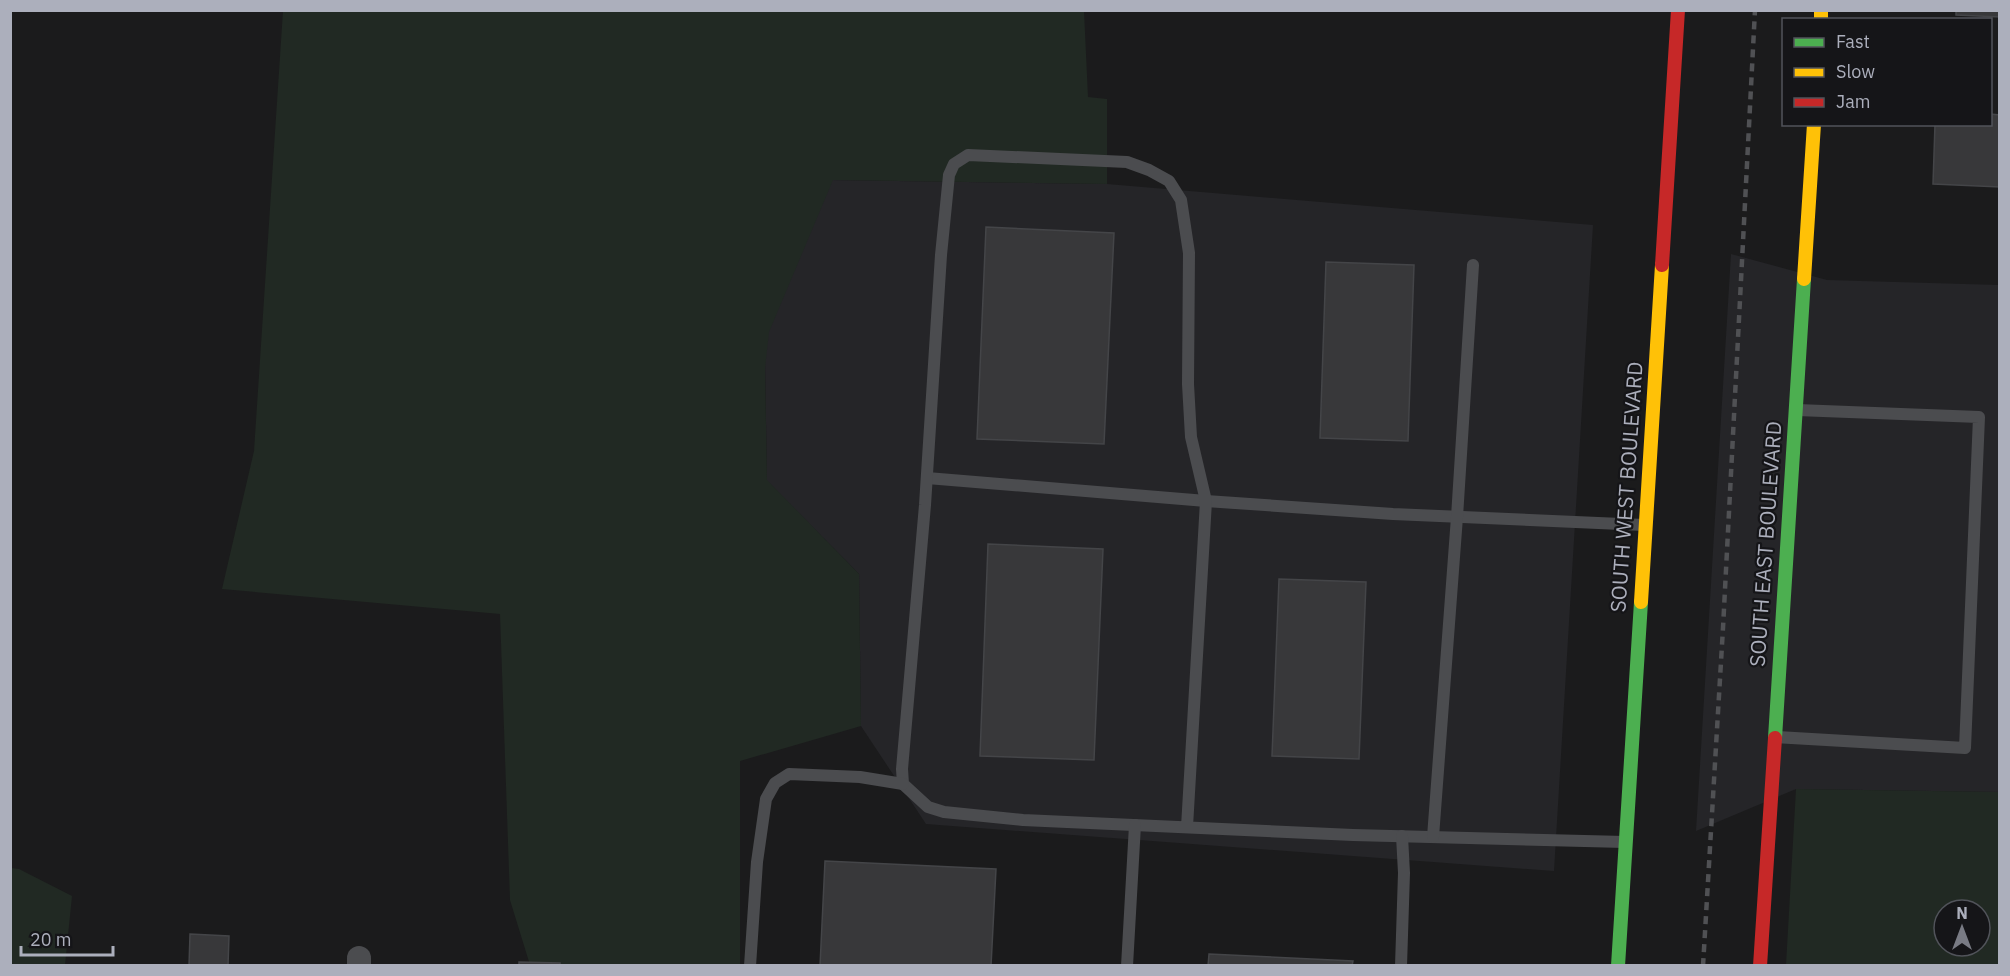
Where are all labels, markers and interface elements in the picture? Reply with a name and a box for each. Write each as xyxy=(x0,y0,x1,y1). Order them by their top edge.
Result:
legend xyxy=(1782,18,1992,126)
text: Fast xyxy=(1836,30,1870,53)
text: Slow xyxy=(1836,60,1875,83)
text: Jam xyxy=(1836,90,1871,113)
street label: SOUTH WEST BOULEVARD xyxy=(1603,361,1649,613)
street label: SOUTH EAST BOULEVARD xyxy=(1742,420,1788,668)
north arrow xyxy=(1932,898,1992,958)
text: N xyxy=(1956,903,1968,923)
scale bar xyxy=(21,919,112,957)
text: 20 m xyxy=(30,928,72,951)

